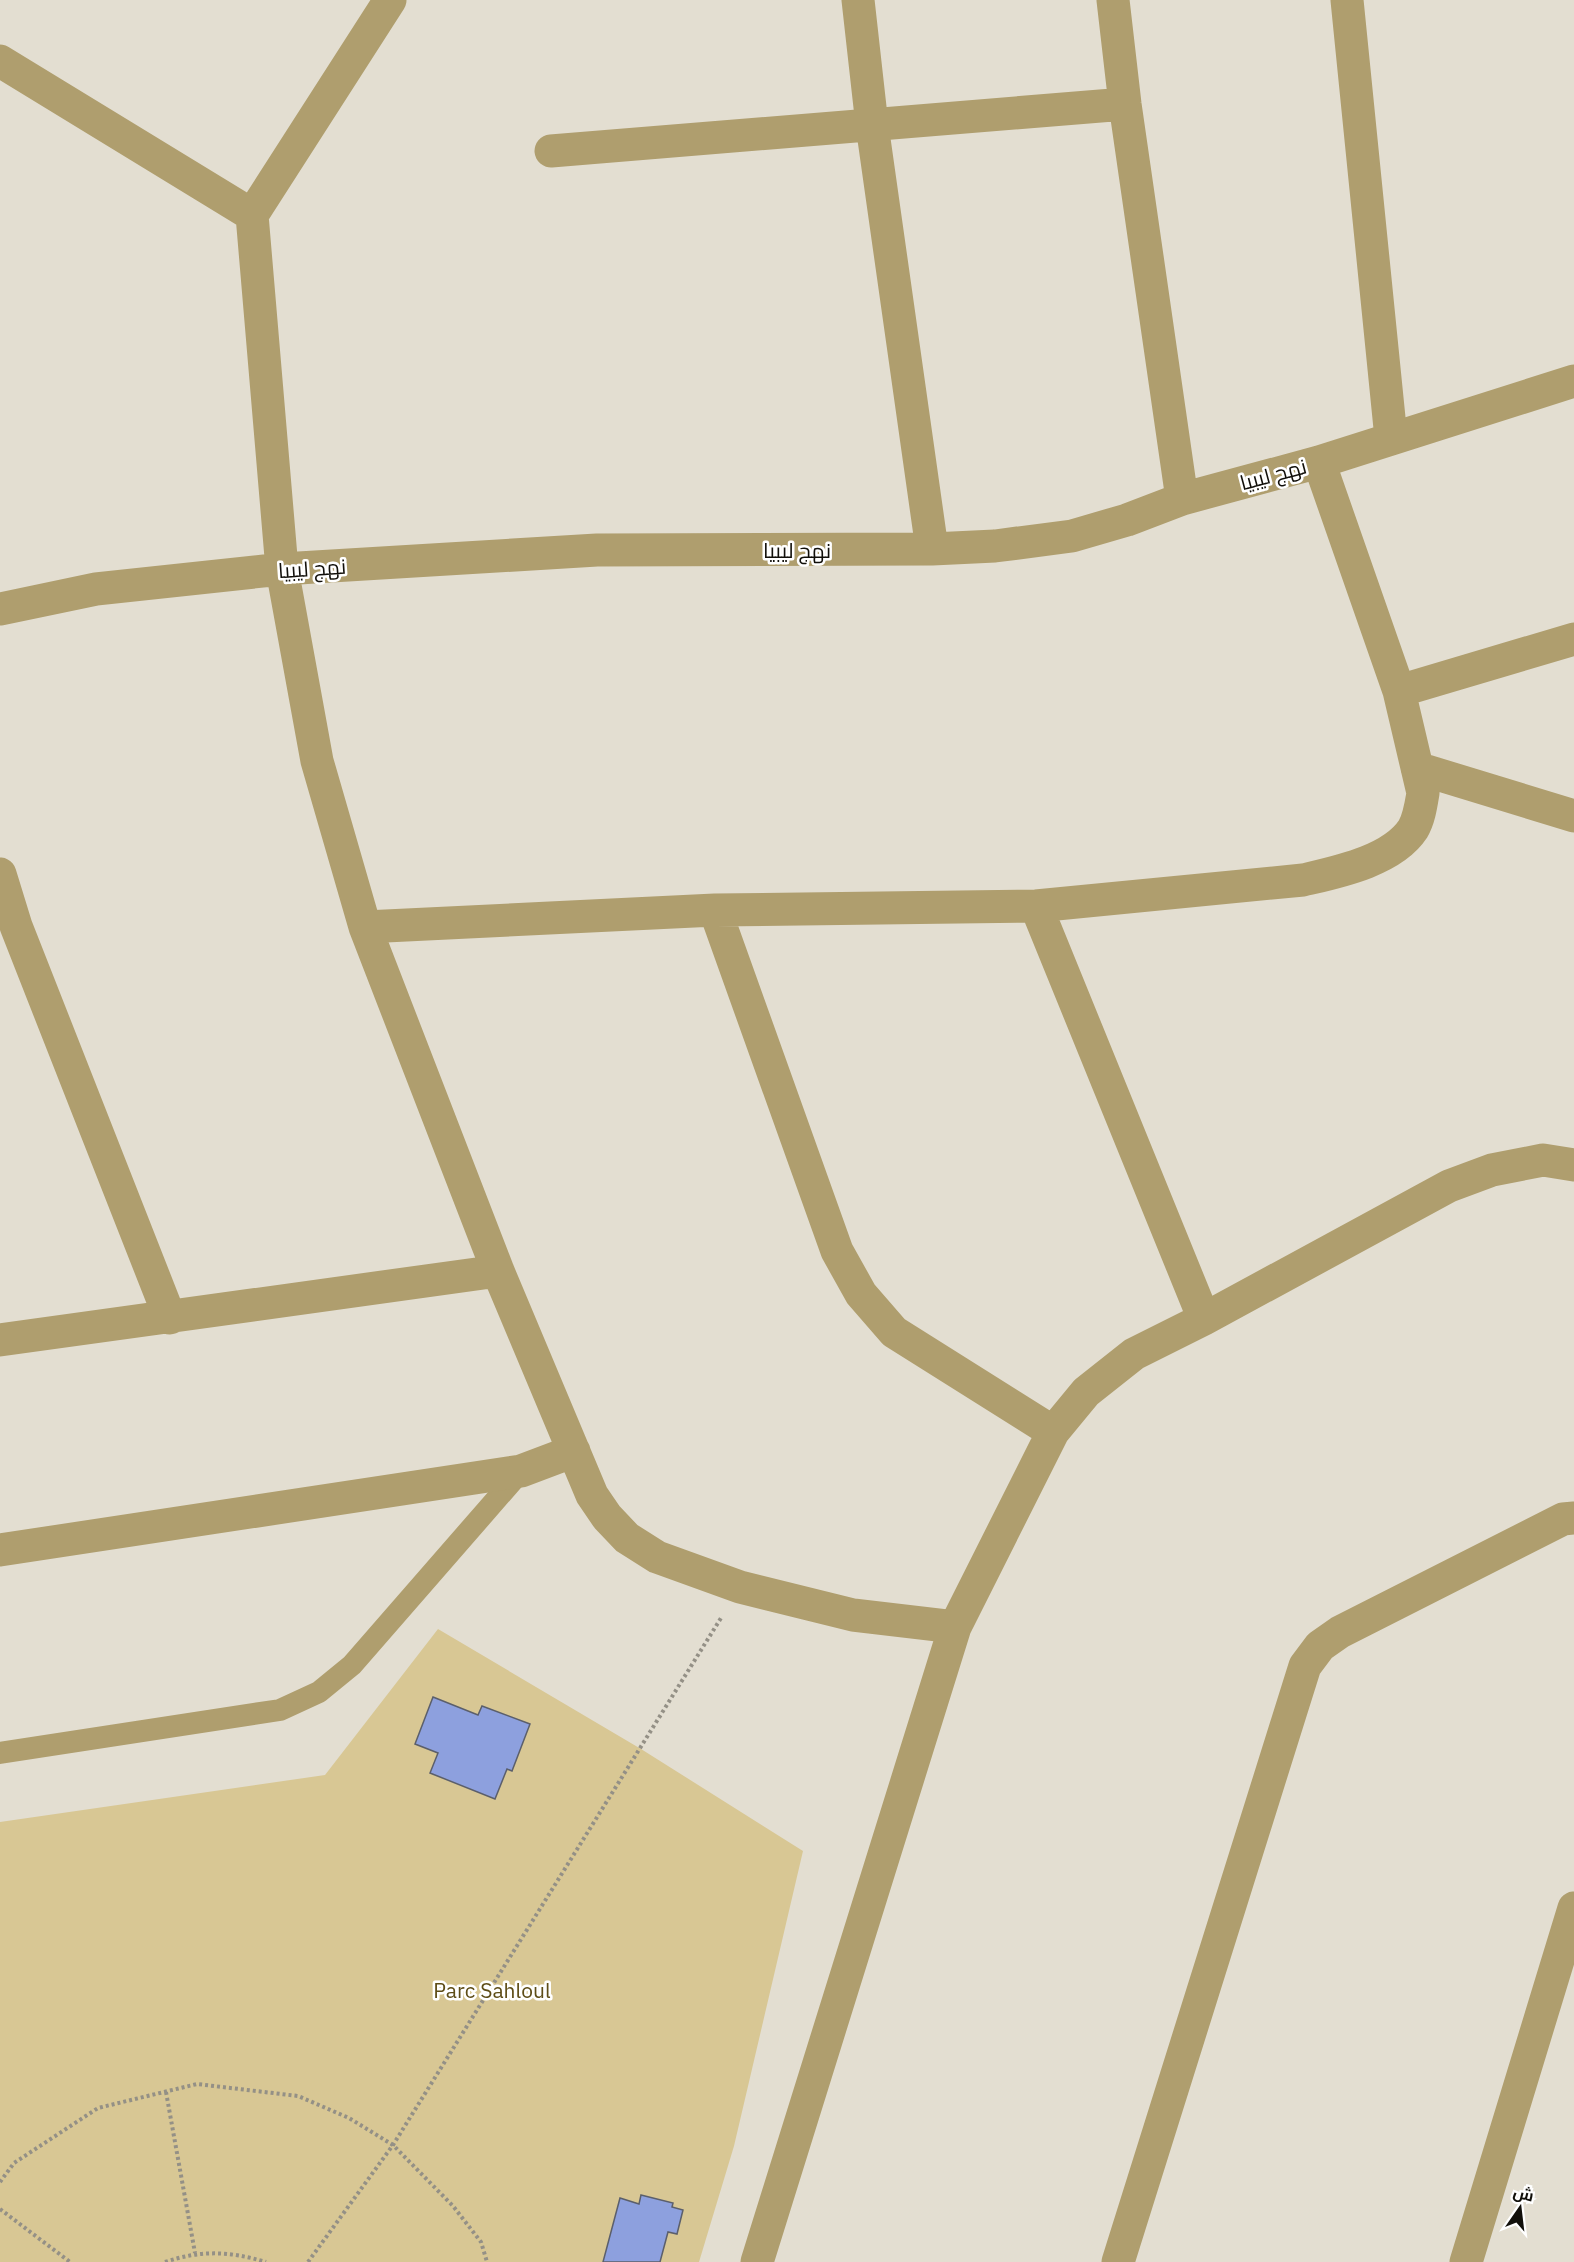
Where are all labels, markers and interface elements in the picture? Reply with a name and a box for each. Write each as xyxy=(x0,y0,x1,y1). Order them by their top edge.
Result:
street label: نهج ليبيا xyxy=(1236,452,1310,497)
street label: نهج ليبيا xyxy=(763,536,831,565)
street label: نهج ليبيا xyxy=(277,552,347,585)
park label: Parc Sahloul xyxy=(433,1976,551,2004)
north arrow xyxy=(1490,2178,1550,2238)
text: ش xyxy=(1511,2181,1536,2206)

